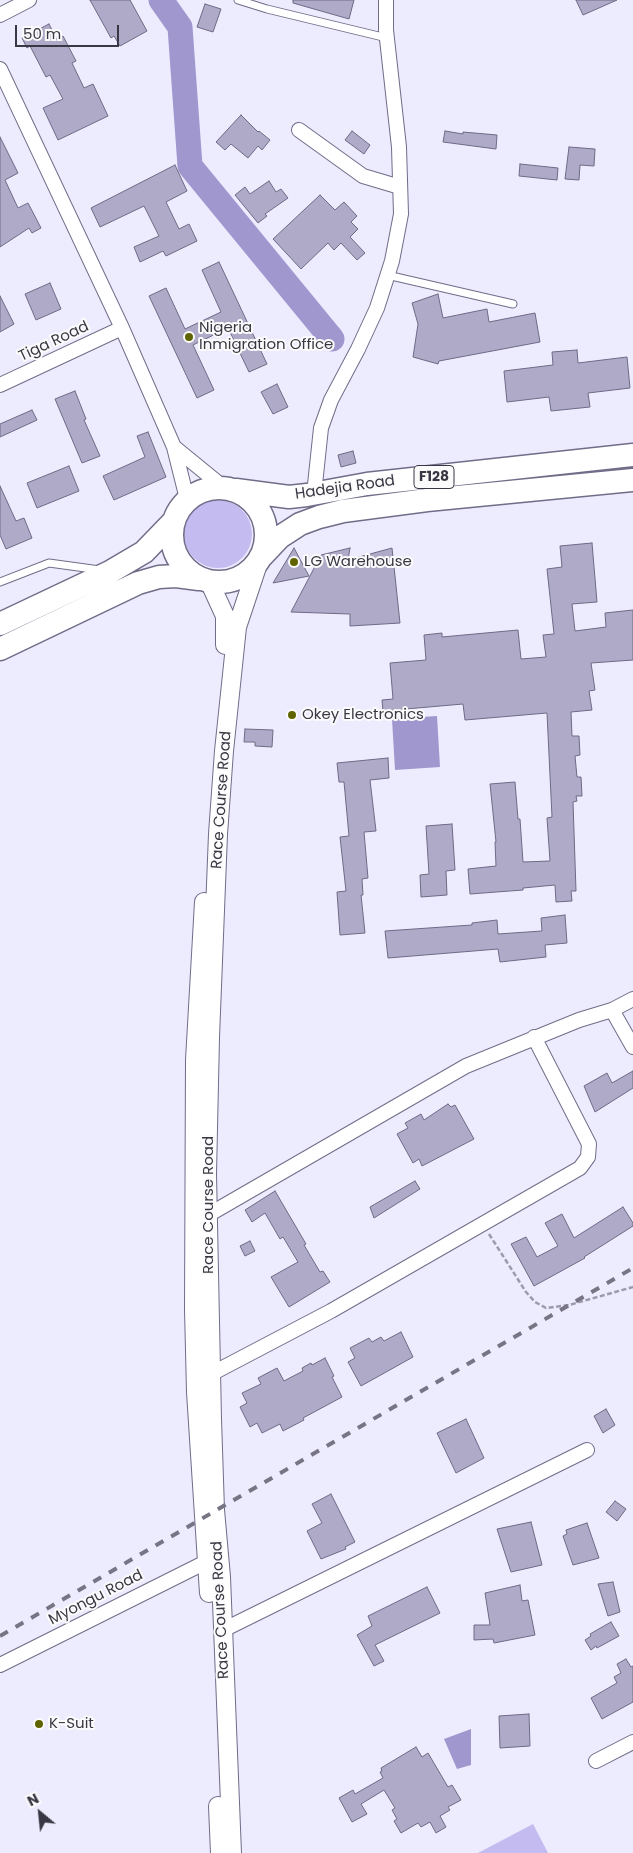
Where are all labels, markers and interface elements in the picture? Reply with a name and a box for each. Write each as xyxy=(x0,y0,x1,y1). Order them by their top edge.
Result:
scale bar xyxy=(18,15,121,47)
text: 50 m xyxy=(23,23,61,44)
street label: Tiga Road xyxy=(16,318,92,366)
place label: Nigeria Inmigration Office xyxy=(199,319,333,354)
marker: Nigeria Inmigration Office xyxy=(183,331,195,343)
road number: F128 xyxy=(414,466,454,488)
street label: Hadejia Road xyxy=(294,472,396,504)
place label: LG Warehouse xyxy=(304,553,412,571)
marker: LG Warehouse xyxy=(288,556,300,568)
place label: Okey Electronics xyxy=(302,706,424,724)
marker: Okey Electronics xyxy=(286,709,298,721)
street label: Race Course Road xyxy=(208,730,236,870)
street label: Race Course Road xyxy=(200,1136,218,1274)
street label: Race Course Road xyxy=(208,1541,234,1679)
street label: Myongu Road xyxy=(46,1567,146,1629)
place label: K-Suit xyxy=(49,1715,94,1733)
marker: K-Suit xyxy=(33,1718,45,1730)
north arrow xyxy=(15,1788,65,1838)
text: N xyxy=(24,1788,42,1811)

